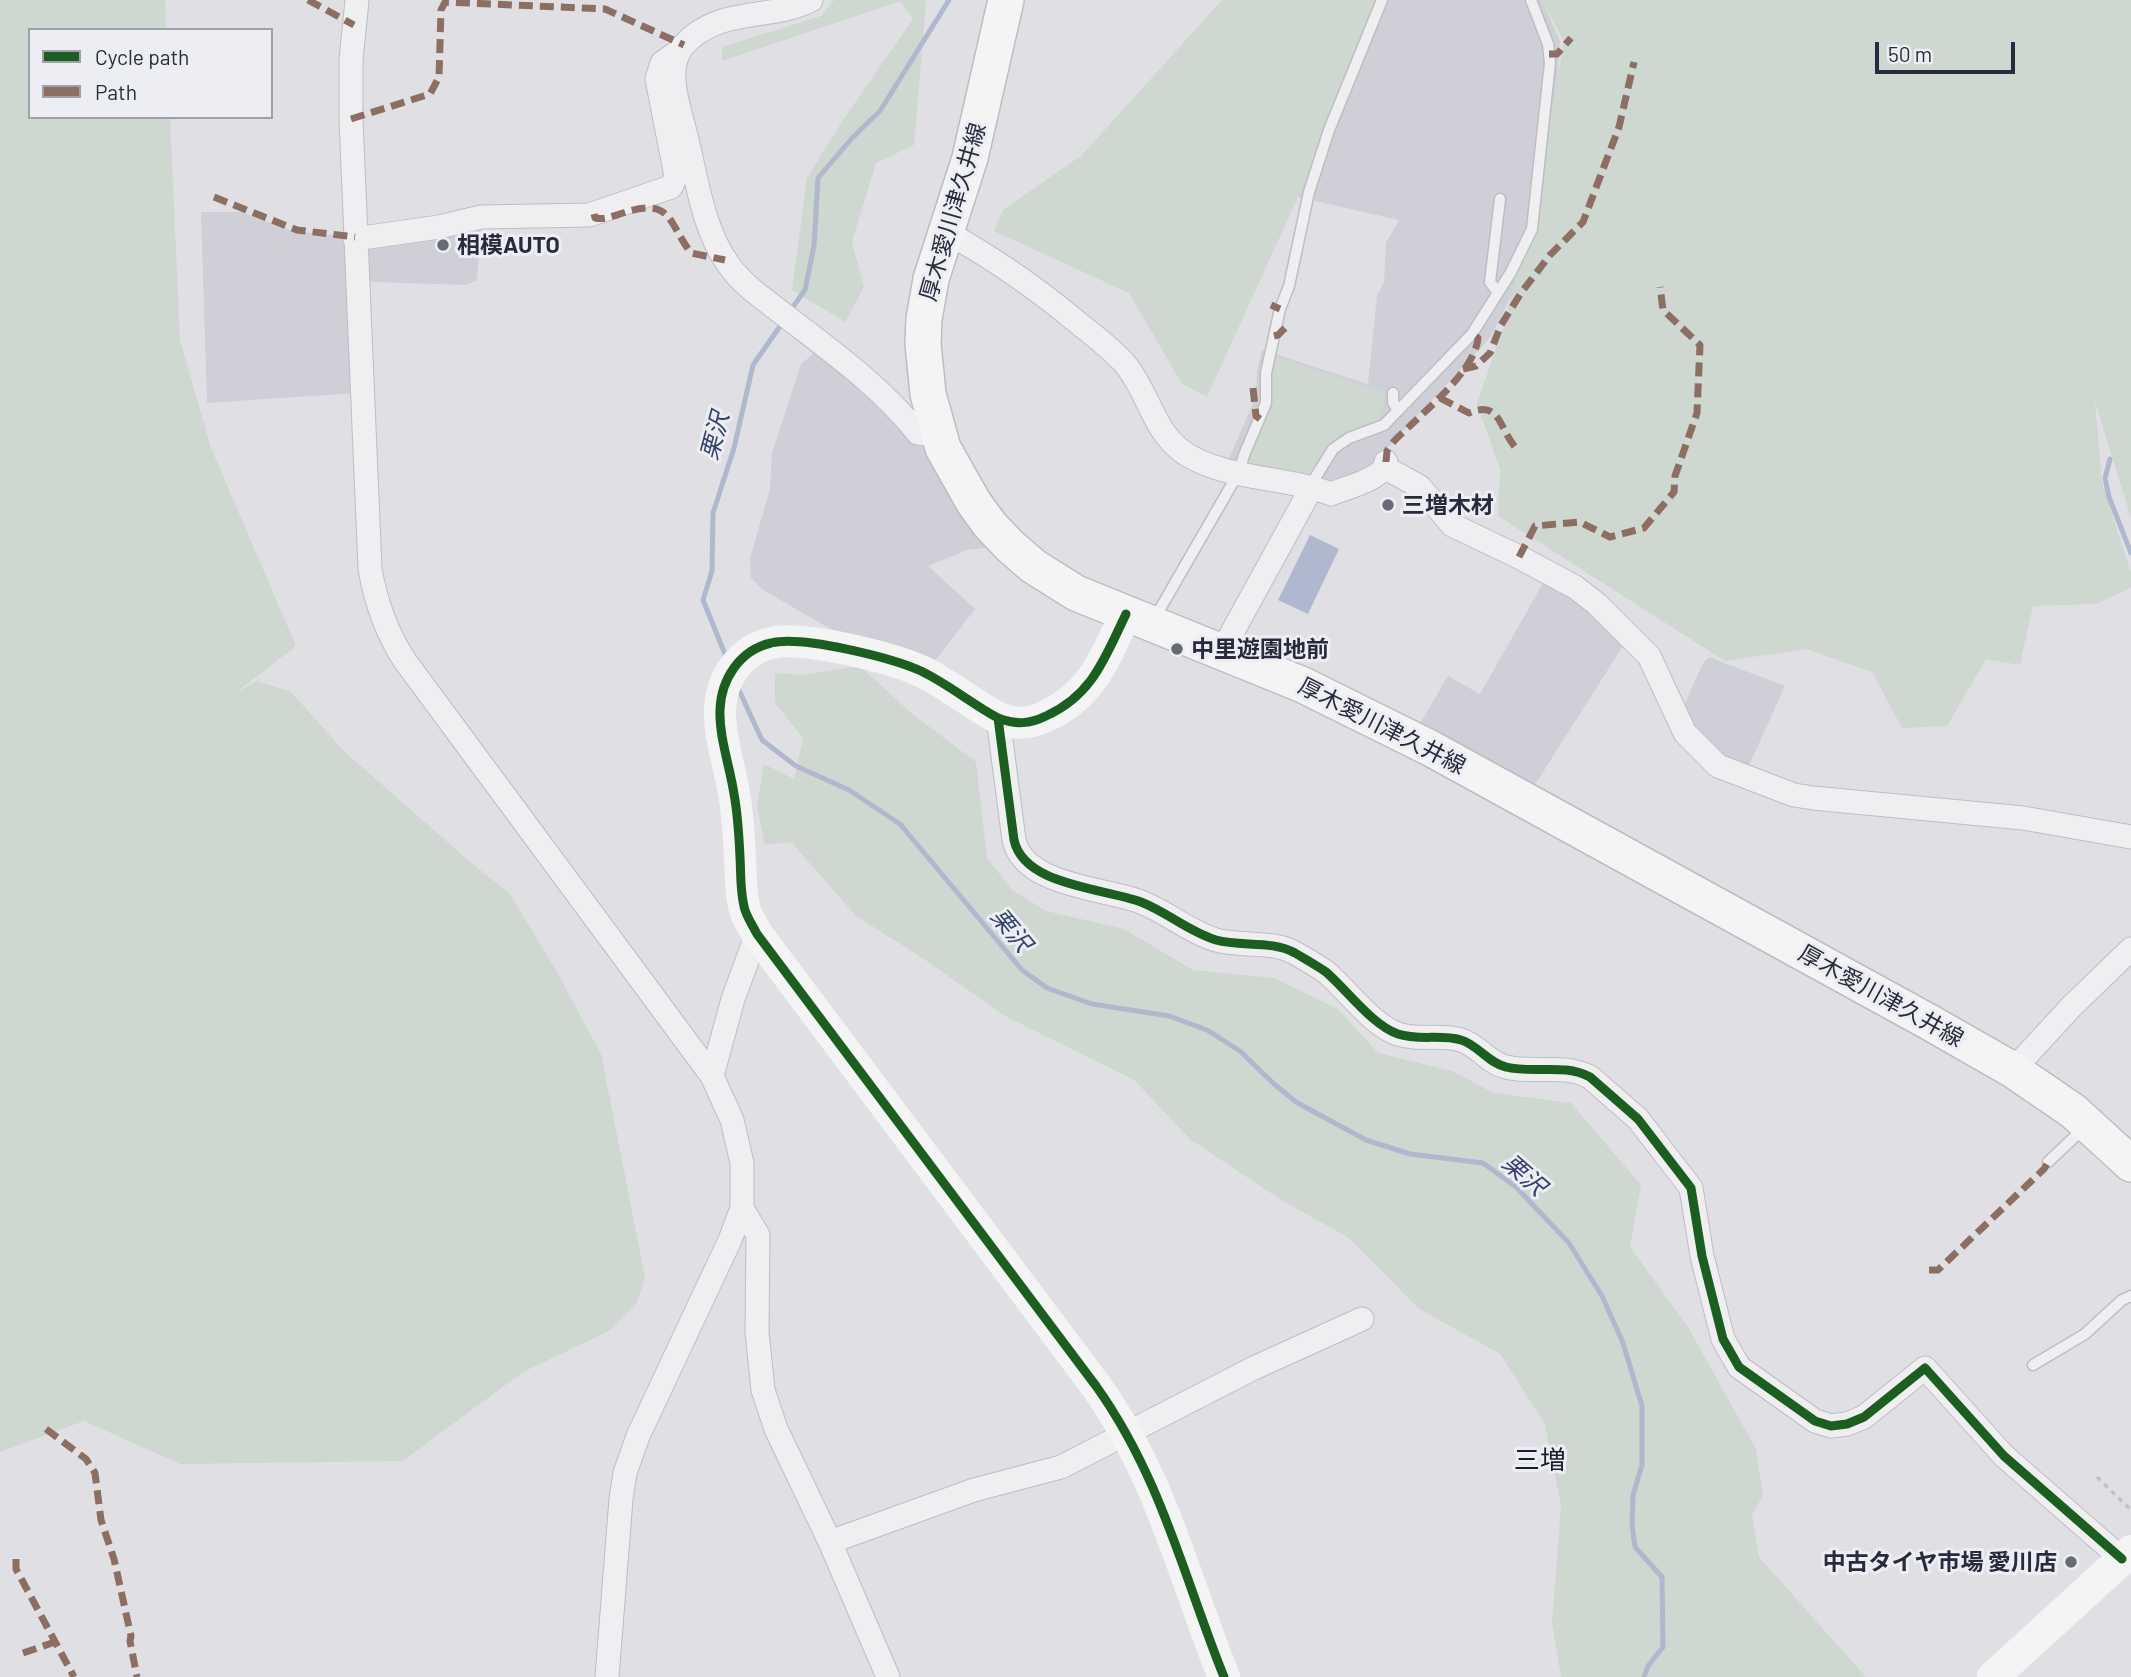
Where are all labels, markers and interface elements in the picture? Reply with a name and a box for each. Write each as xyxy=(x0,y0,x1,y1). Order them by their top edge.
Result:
legend xyxy=(28,28,273,119)
scale bar xyxy=(1879,28,2019,72)
text: 50 m xyxy=(1888,41,1932,66)
text: Cycle path xyxy=(95,44,189,69)
text: Path xyxy=(95,79,137,104)
street label: 厚木愛川津久井線 xyxy=(914,120,992,304)
place label: 相模AUTO xyxy=(457,231,560,259)
marker: 相模AUTO xyxy=(435,237,451,253)
water label: 栗沢 xyxy=(695,409,735,463)
place label: 三増木材 xyxy=(1402,491,1494,519)
marker: 三増木材 xyxy=(1380,497,1396,513)
place label: 中里遊園地前 xyxy=(1191,635,1329,663)
marker: 中里遊園地前 xyxy=(1169,641,1185,657)
street label: 厚木愛川津久井線 xyxy=(1294,672,1470,780)
water label: 栗沢 xyxy=(985,902,1037,958)
street label: 厚木愛川津久井線 xyxy=(1794,939,1968,1053)
water label: 栗沢 xyxy=(1496,1148,1552,1202)
district label: 三増 xyxy=(1514,1444,1566,1476)
place label: 中古タイヤ市場 愛川店 xyxy=(1822,1548,2057,1576)
marker: 中古タイヤ市場 愛川店 xyxy=(2063,1554,2079,1570)

